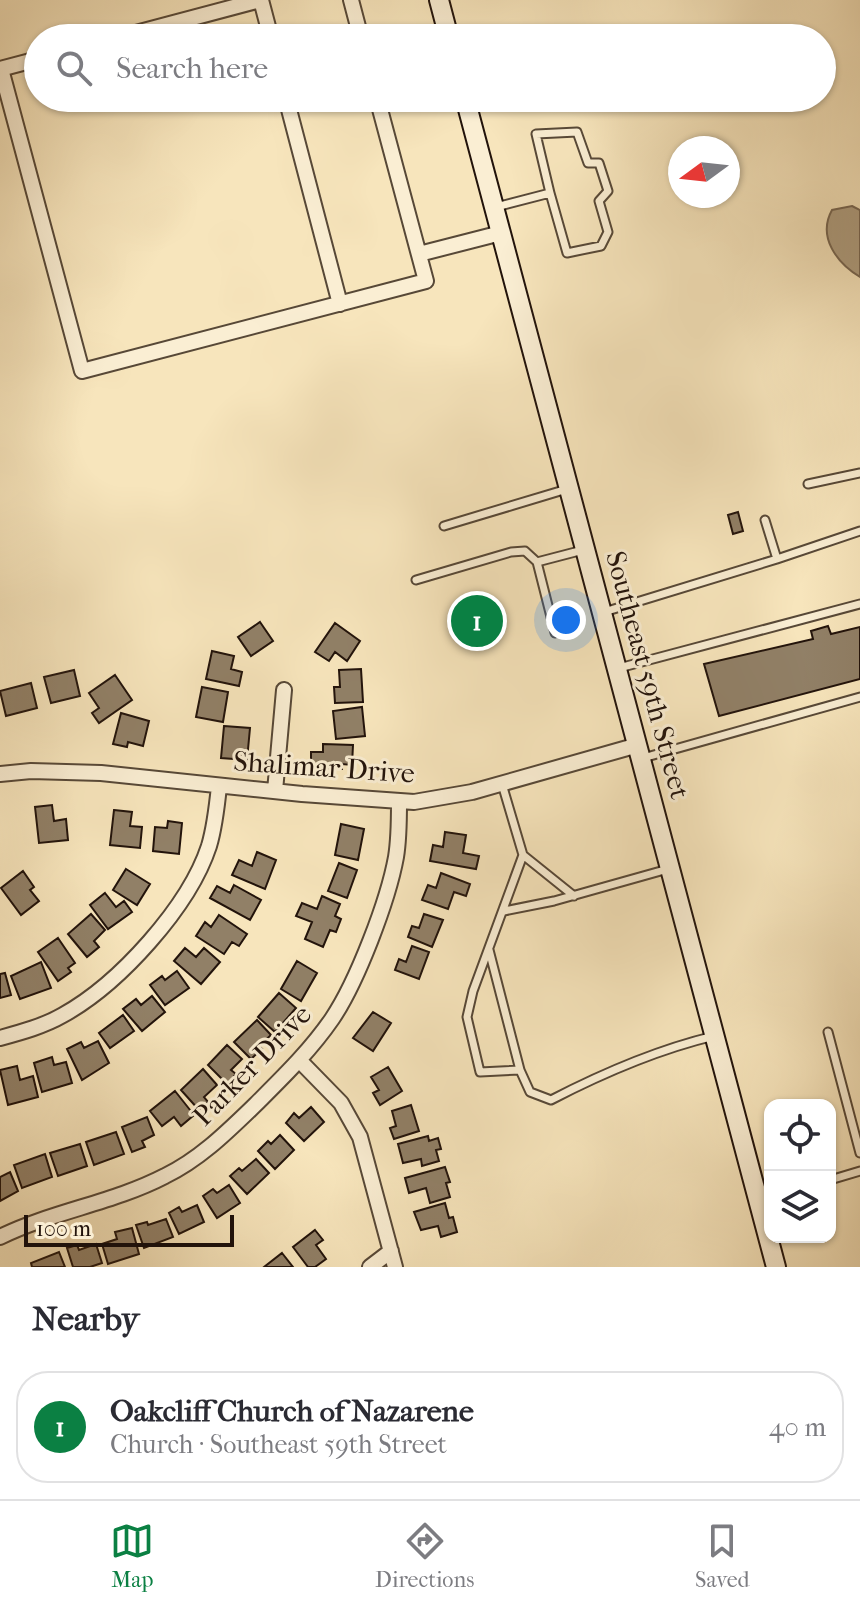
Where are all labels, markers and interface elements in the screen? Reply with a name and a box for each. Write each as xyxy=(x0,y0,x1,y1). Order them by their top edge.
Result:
search box xyxy=(24,24,836,112)
icon: search xyxy=(52,46,96,90)
text: Search here xyxy=(116,51,268,86)
north arrow xyxy=(668,136,740,208)
street label: Southeast 59th Street xyxy=(599,547,697,803)
pin: 1 xyxy=(451,591,503,651)
your location xyxy=(546,600,586,640)
street label: Shalimar Drive xyxy=(232,744,416,790)
street label: Parker Drive xyxy=(186,998,318,1132)
map controls xyxy=(764,1099,836,1243)
button: locate xyxy=(764,1099,836,1171)
button: layers xyxy=(764,1171,836,1243)
scale bar xyxy=(24,1211,234,1247)
text: 100 m xyxy=(36,1216,91,1242)
text: Nearby xyxy=(32,1299,139,1339)
text: Oakcliff Church of Nazarene xyxy=(110,1394,474,1429)
text: 1 xyxy=(55,1412,65,1443)
text: 40 m xyxy=(769,1412,826,1443)
text: Church · Southeast 59th Street xyxy=(110,1429,447,1460)
tab: Map xyxy=(110,1519,154,1593)
tab: Directions xyxy=(375,1519,474,1593)
tab: Saved xyxy=(695,1519,750,1593)

